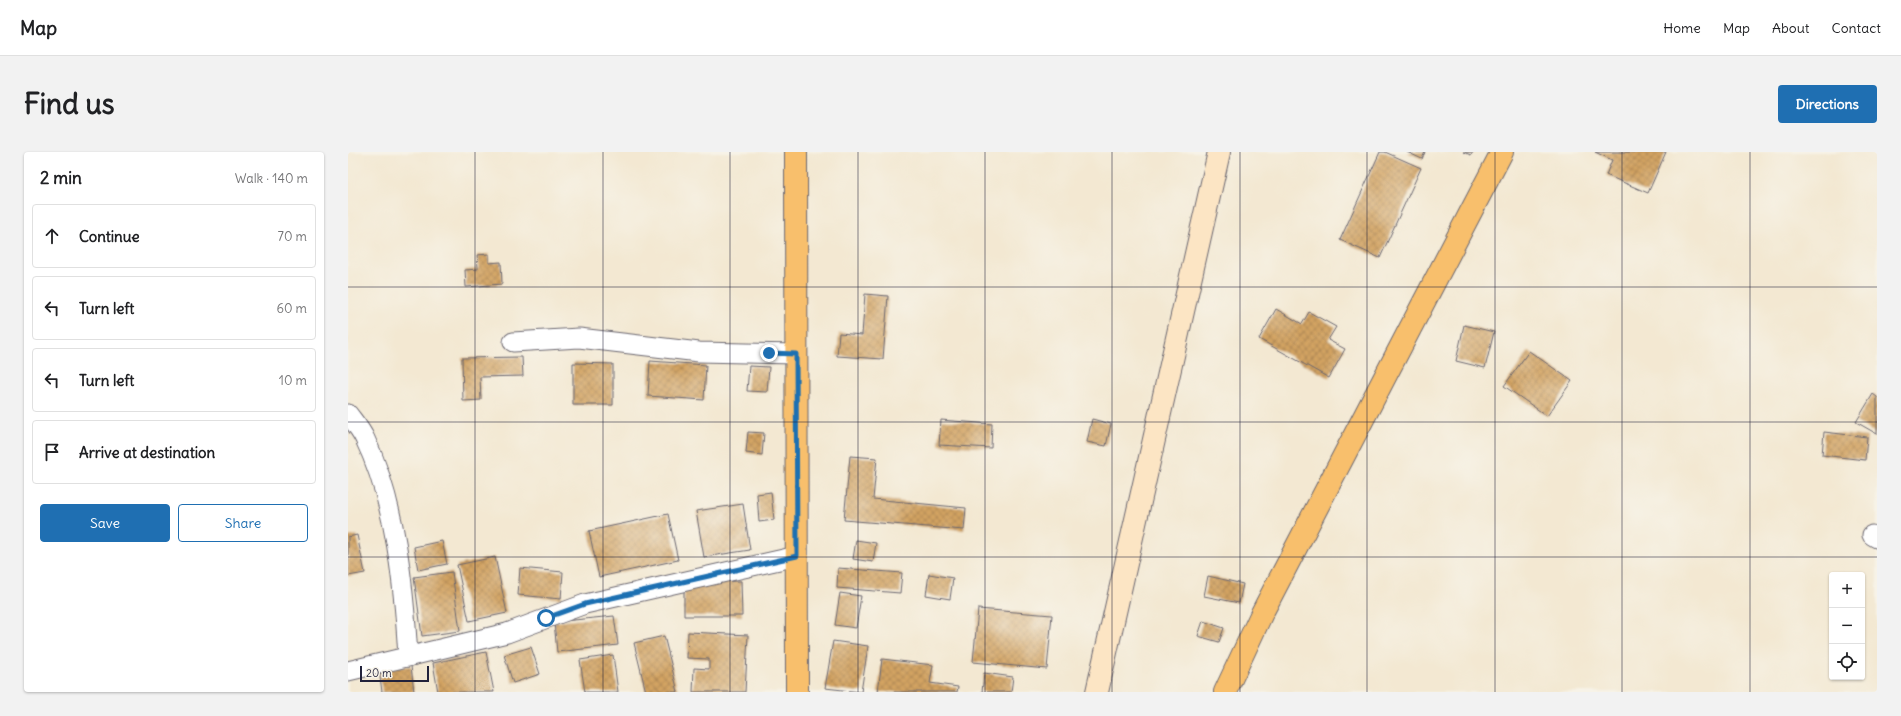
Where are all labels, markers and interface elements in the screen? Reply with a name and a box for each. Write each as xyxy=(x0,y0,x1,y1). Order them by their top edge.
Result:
text: Map xyxy=(20,16,57,40)
text: Home xyxy=(1663,19,1701,37)
text: Map xyxy=(1723,19,1750,37)
text: About xyxy=(1772,19,1810,37)
text: Contact xyxy=(1832,19,1881,37)
button: Directions xyxy=(1778,85,1877,123)
text: Find us xyxy=(24,86,115,122)
text: 2 min xyxy=(40,167,82,189)
text: Walk · 140 m xyxy=(235,170,308,187)
icon: ahead xyxy=(41,225,63,247)
text: Continue xyxy=(79,227,140,246)
text: 70 m xyxy=(278,228,307,245)
icon: left xyxy=(41,297,63,319)
text: Turn left xyxy=(79,299,134,318)
text: 60 m xyxy=(276,300,307,317)
route end xyxy=(760,344,778,362)
icon: left xyxy=(41,369,63,391)
text: Turn left xyxy=(79,371,134,390)
text: 10 m xyxy=(279,372,307,389)
icon: arrive xyxy=(41,441,63,463)
text: Arrive at destination xyxy=(79,443,215,462)
button: Save xyxy=(40,504,170,542)
button: Share xyxy=(178,504,308,542)
map controls xyxy=(1829,572,1865,680)
button: + xyxy=(1829,572,1865,608)
button: − xyxy=(1829,608,1865,644)
route start xyxy=(537,609,555,627)
button: locate xyxy=(1829,644,1865,680)
scale bar xyxy=(360,664,429,683)
text: 20 m xyxy=(366,666,392,680)

